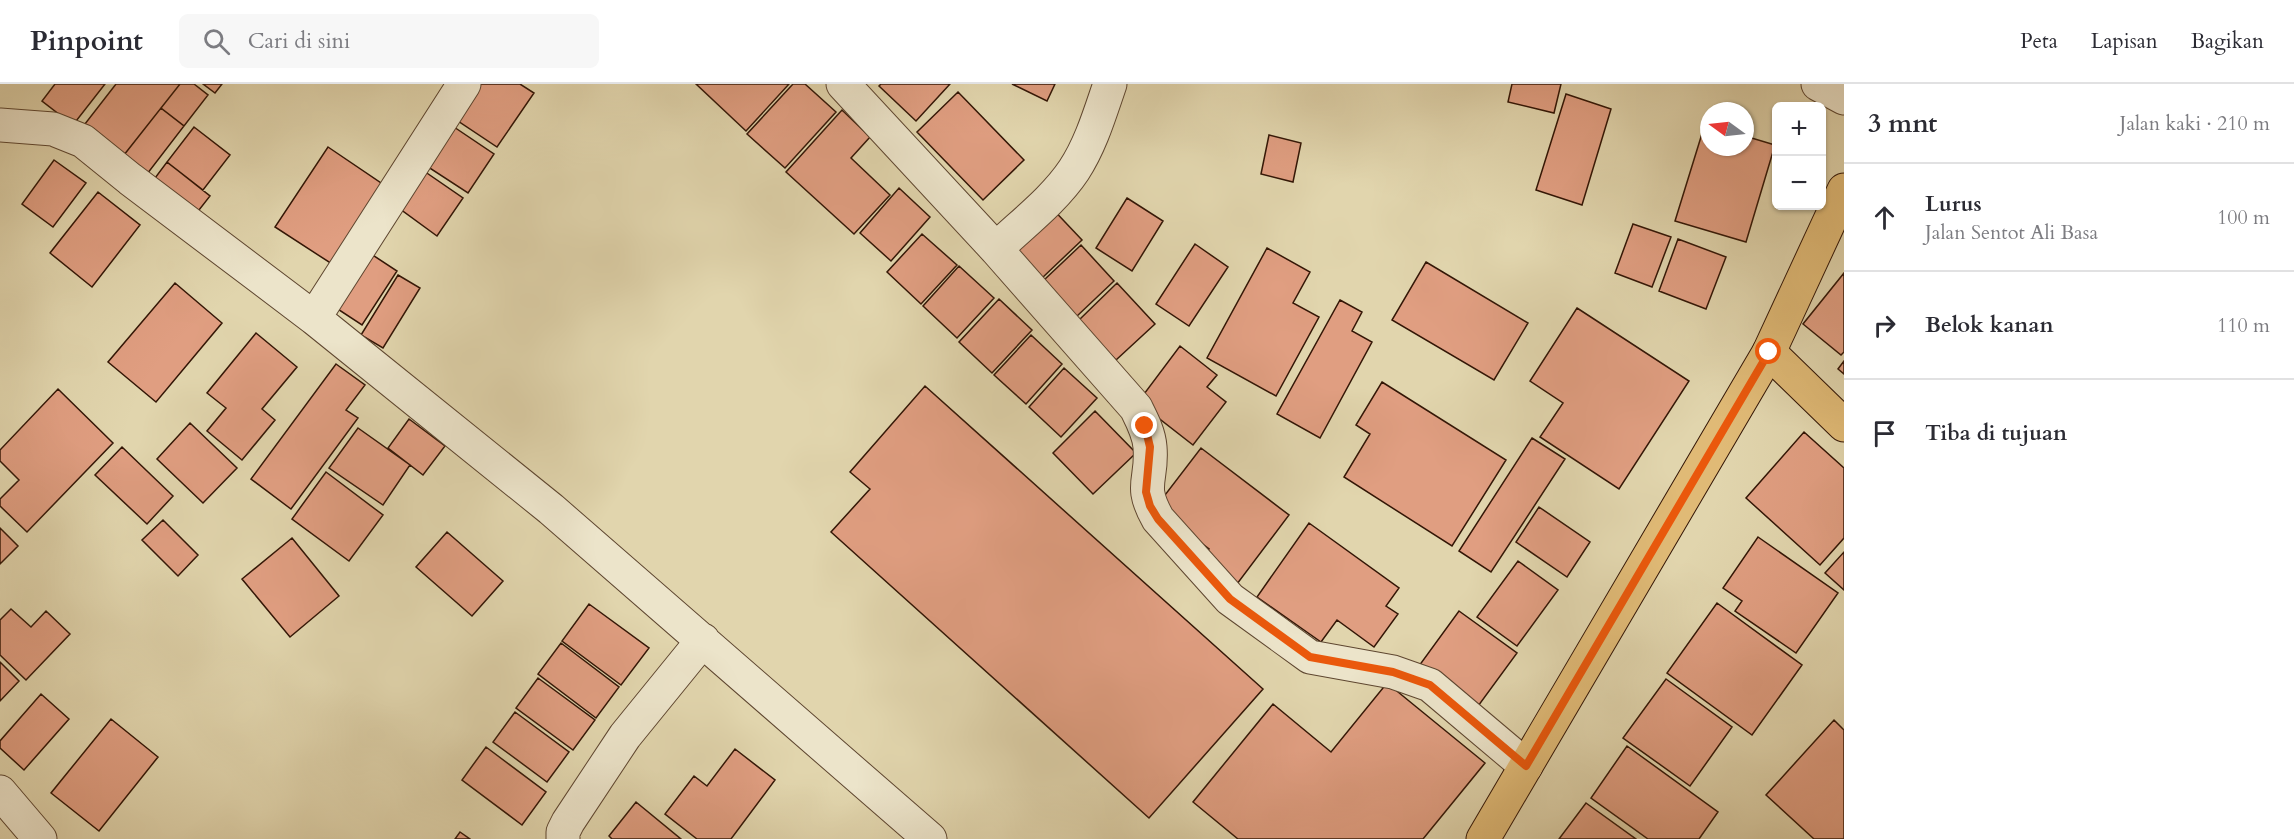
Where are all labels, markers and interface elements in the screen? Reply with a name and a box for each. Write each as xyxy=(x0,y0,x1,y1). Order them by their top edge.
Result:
search box xyxy=(179,14,599,68)
text: Pinpoint xyxy=(30,22,143,60)
icon: search xyxy=(200,25,233,58)
text: Cari di sini xyxy=(248,26,350,56)
text: Peta xyxy=(2020,27,2058,56)
text: Lapisan xyxy=(2091,27,2158,56)
text: Bagikan xyxy=(2191,27,2264,56)
north arrow xyxy=(1700,102,1754,156)
map controls xyxy=(1772,102,1826,210)
button: + xyxy=(1772,102,1826,156)
text: 3 mnt xyxy=(1868,106,1937,141)
text: Jalan kaki · 210 m xyxy=(2120,110,2270,137)
button: − xyxy=(1772,156,1826,210)
text: Lurus xyxy=(1925,189,1982,219)
icon: ahead xyxy=(1868,201,1901,234)
text: 100 m xyxy=(2217,204,2270,231)
text: Jalan Sentot Ali Basa xyxy=(1925,219,2098,246)
icon: right xyxy=(1868,309,1901,342)
text: Belok kanan xyxy=(1925,310,2054,340)
text: 110 m xyxy=(2217,312,2270,339)
route start xyxy=(1755,338,1781,364)
route end xyxy=(1131,412,1157,438)
icon: arrive xyxy=(1868,417,1901,450)
text: Tiba di tujuan xyxy=(1925,418,2067,448)

